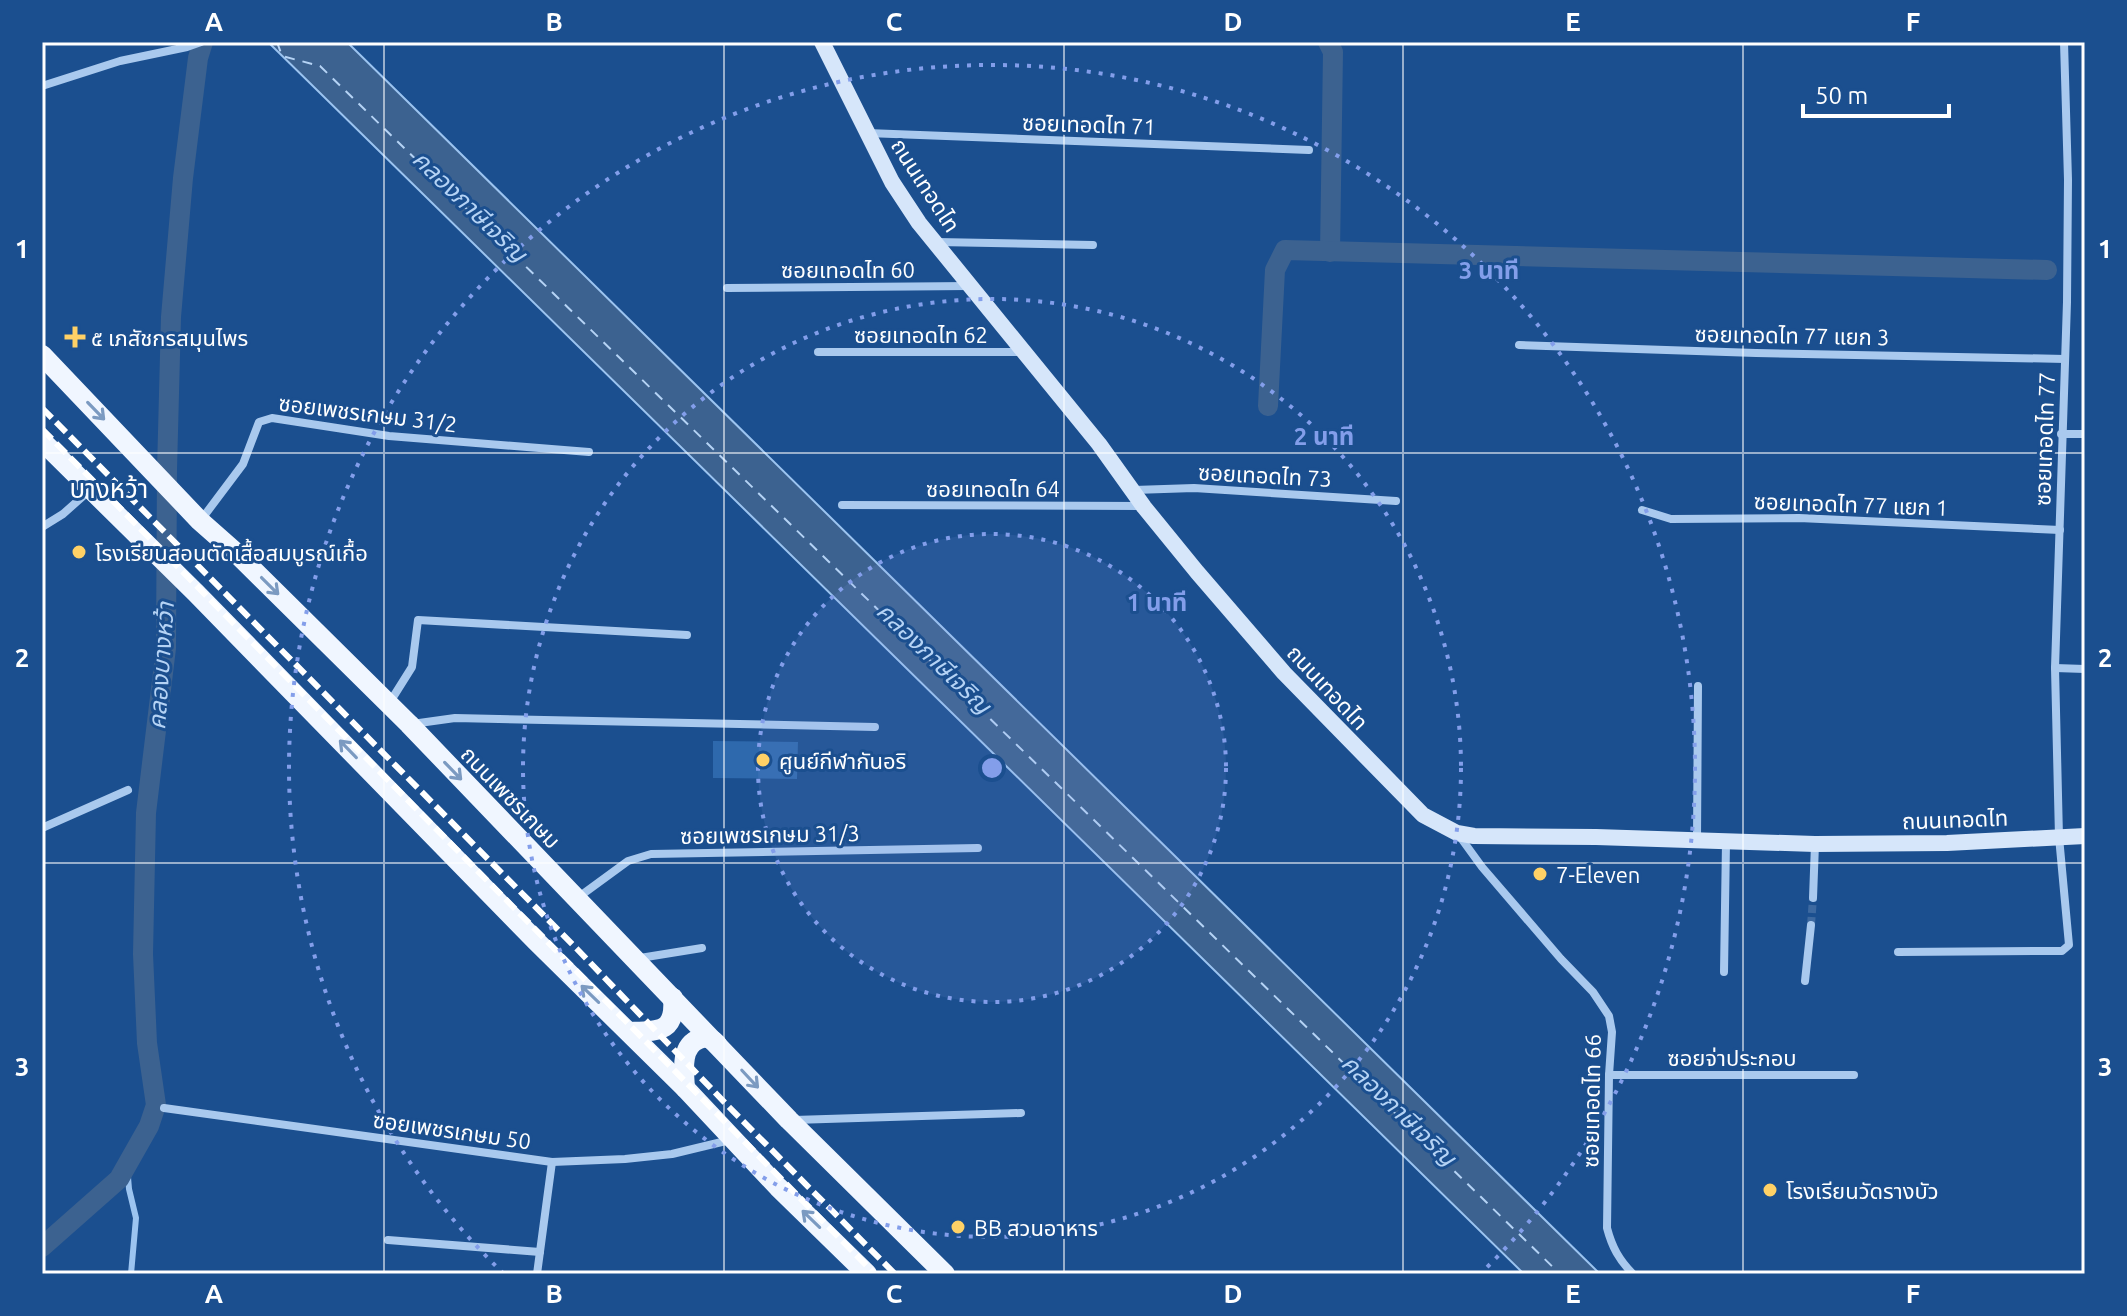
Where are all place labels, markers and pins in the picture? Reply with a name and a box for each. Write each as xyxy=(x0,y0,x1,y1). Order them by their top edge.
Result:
place label: ๕ เภสัชกรสมุนไพร xyxy=(91,325,248,352)
marker: ๕ เภสัชกรสมุนไพร xyxy=(66,328,84,346)
place label: โรงเรียนสอนตัดเสื้อสมบูรณ์เกื้อ xyxy=(95,538,368,567)
marker: โรงเรียนสอนตัดเสื้อสมบูรณ์เกื้อ xyxy=(70,543,88,561)
place label: ศูนย์กีฬากันอริ xyxy=(779,748,906,775)
marker: ศูนย์กีฬากันอริ xyxy=(754,751,772,769)
centre of rings xyxy=(978,754,1006,782)
place label: 7-Eleven xyxy=(1556,862,1640,887)
marker: 7-Eleven xyxy=(1531,865,1549,883)
place label: โรงเรียนวัดรางบัว xyxy=(1786,1178,1939,1203)
marker: โรงเรียนวัดรางบัว xyxy=(1761,1181,1779,1199)
place label: BB สวนอาหาร xyxy=(974,1215,1098,1240)
marker: BB สวนอาหาร xyxy=(949,1218,967,1236)

